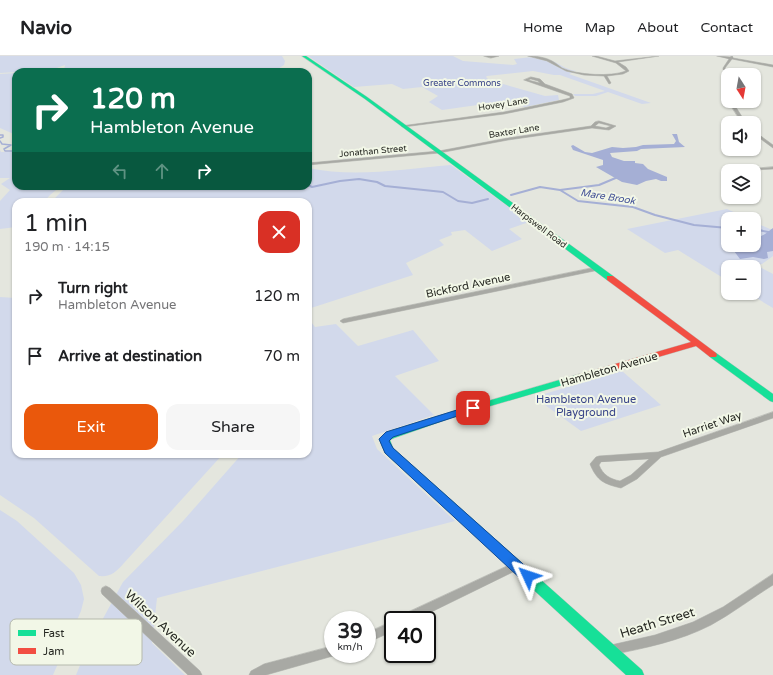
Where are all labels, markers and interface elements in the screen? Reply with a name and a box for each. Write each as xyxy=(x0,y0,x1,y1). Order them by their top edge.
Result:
text: Navio xyxy=(20,17,72,39)
text: Home xyxy=(523,19,563,36)
text: Map xyxy=(585,19,615,36)
text: About xyxy=(637,19,679,36)
text: Contact xyxy=(701,19,753,36)
north arrow xyxy=(721,68,761,108)
map controls xyxy=(721,68,761,300)
park label: Greater Commons xyxy=(423,78,501,89)
text: 120 m xyxy=(90,82,176,116)
icon: right xyxy=(24,84,76,136)
street label: Hovey Lane xyxy=(478,95,529,114)
text: Hambleton Avenue xyxy=(90,116,254,138)
button: sound xyxy=(721,116,761,156)
street label: Baxter Lane xyxy=(488,122,540,141)
street label: Jonathan Street xyxy=(339,143,408,160)
icon: left xyxy=(109,160,131,182)
icon: ahead xyxy=(151,160,173,182)
icon: right xyxy=(193,160,215,182)
button: layers xyxy=(721,164,761,204)
water label: Mare Brook xyxy=(580,187,638,207)
street label: Harpswell Road xyxy=(509,202,569,251)
text: 1 min xyxy=(24,209,88,238)
button: close xyxy=(258,211,300,253)
button: + xyxy=(721,212,761,252)
text: 190 m · 14:15 xyxy=(24,239,110,255)
button: − xyxy=(721,260,761,300)
street label: Bickford Avenue xyxy=(425,270,511,301)
text: Turn right xyxy=(58,279,128,297)
icon: right xyxy=(24,285,46,307)
text: 120 m xyxy=(254,287,300,305)
text: Hambleton Avenue xyxy=(58,297,176,313)
icon: arrive xyxy=(24,345,46,367)
text: Arrive at destination xyxy=(58,347,202,365)
text: 70 m xyxy=(263,347,300,365)
street label: Hambleton Avenue xyxy=(559,349,659,390)
pin xyxy=(456,391,490,425)
park label: Hambleton Avenue Playground xyxy=(536,393,636,419)
icon: arrive xyxy=(462,397,484,419)
button: Exit xyxy=(24,404,158,450)
button: Share xyxy=(166,404,300,450)
street label: Harriet Way xyxy=(681,408,743,441)
position arrow xyxy=(507,555,549,597)
street label: Wilson Avenue xyxy=(121,587,199,661)
street label: Heath Street xyxy=(618,604,697,642)
speed limit sign: 40 xyxy=(384,611,436,663)
legend xyxy=(10,619,142,665)
text: 39 xyxy=(337,620,363,644)
text: Fast xyxy=(43,627,64,640)
text: km/h xyxy=(337,641,363,653)
text: Jam xyxy=(43,645,64,658)

